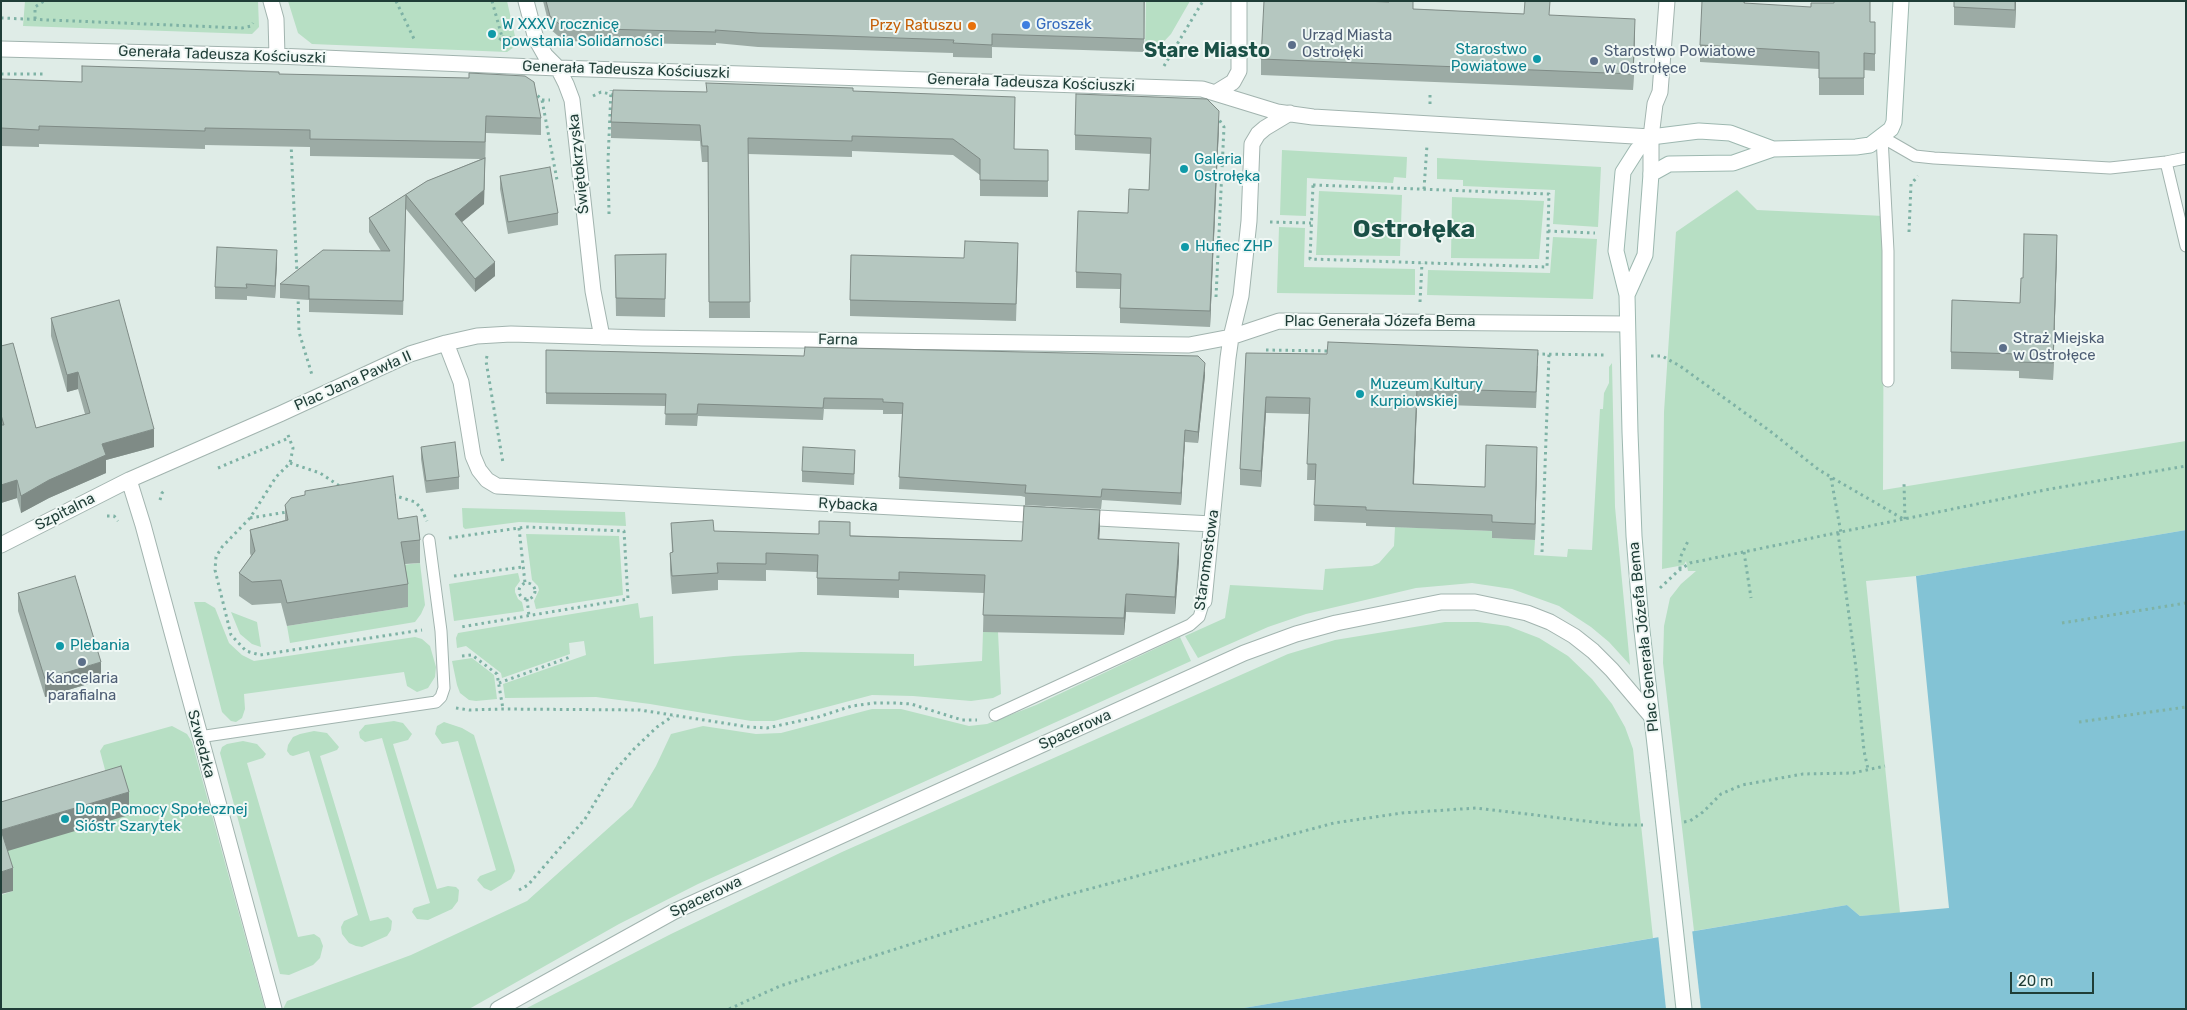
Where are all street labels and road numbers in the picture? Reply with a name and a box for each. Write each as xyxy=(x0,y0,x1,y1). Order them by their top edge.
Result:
street label: Generała Tadeusza Kościuszki xyxy=(118,42,326,68)
street label: Generała Tadeusza Kościuszki xyxy=(522,57,730,83)
street label: Generała Tadeusza Kościuszki xyxy=(927,70,1135,96)
street label: Świętokrzyska xyxy=(565,113,593,215)
street label: Plac Generała Józefa Bema xyxy=(1284,313,1476,331)
street label: Farna xyxy=(818,331,858,349)
street label: Plac Jana Pawła II xyxy=(292,347,414,415)
street label: Szpitalna xyxy=(32,489,98,535)
street label: Rybacka xyxy=(818,494,878,516)
street label: Staromostowa xyxy=(1191,508,1223,612)
street label: Plac Generała Józefa Bema xyxy=(1625,541,1663,733)
street label: Spacerowa xyxy=(1036,706,1114,754)
street label: Szwedzka xyxy=(183,708,219,780)
street label: Spacerowa xyxy=(667,873,745,921)

